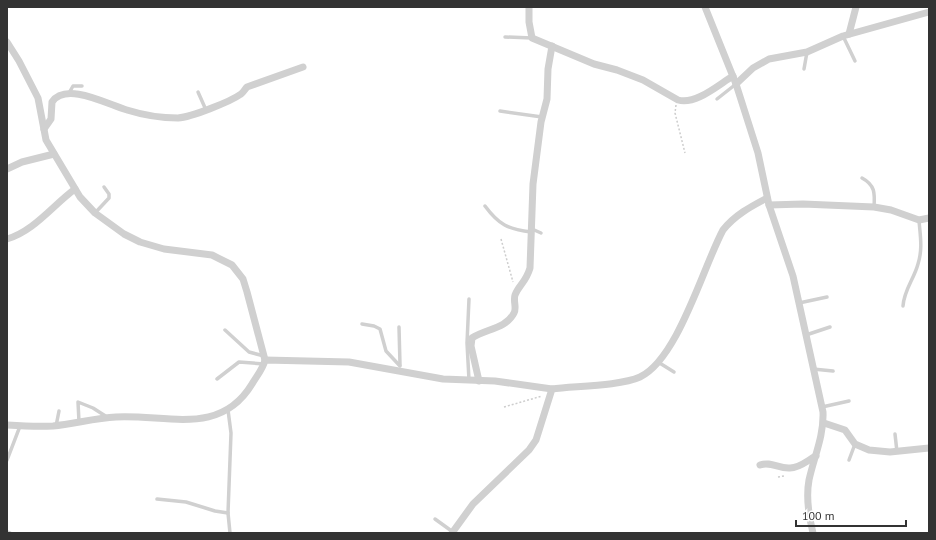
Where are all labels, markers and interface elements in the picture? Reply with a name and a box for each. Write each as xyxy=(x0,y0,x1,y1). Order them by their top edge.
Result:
scale bar xyxy=(796,502,906,528)
text: 100 m xyxy=(802,508,835,523)

